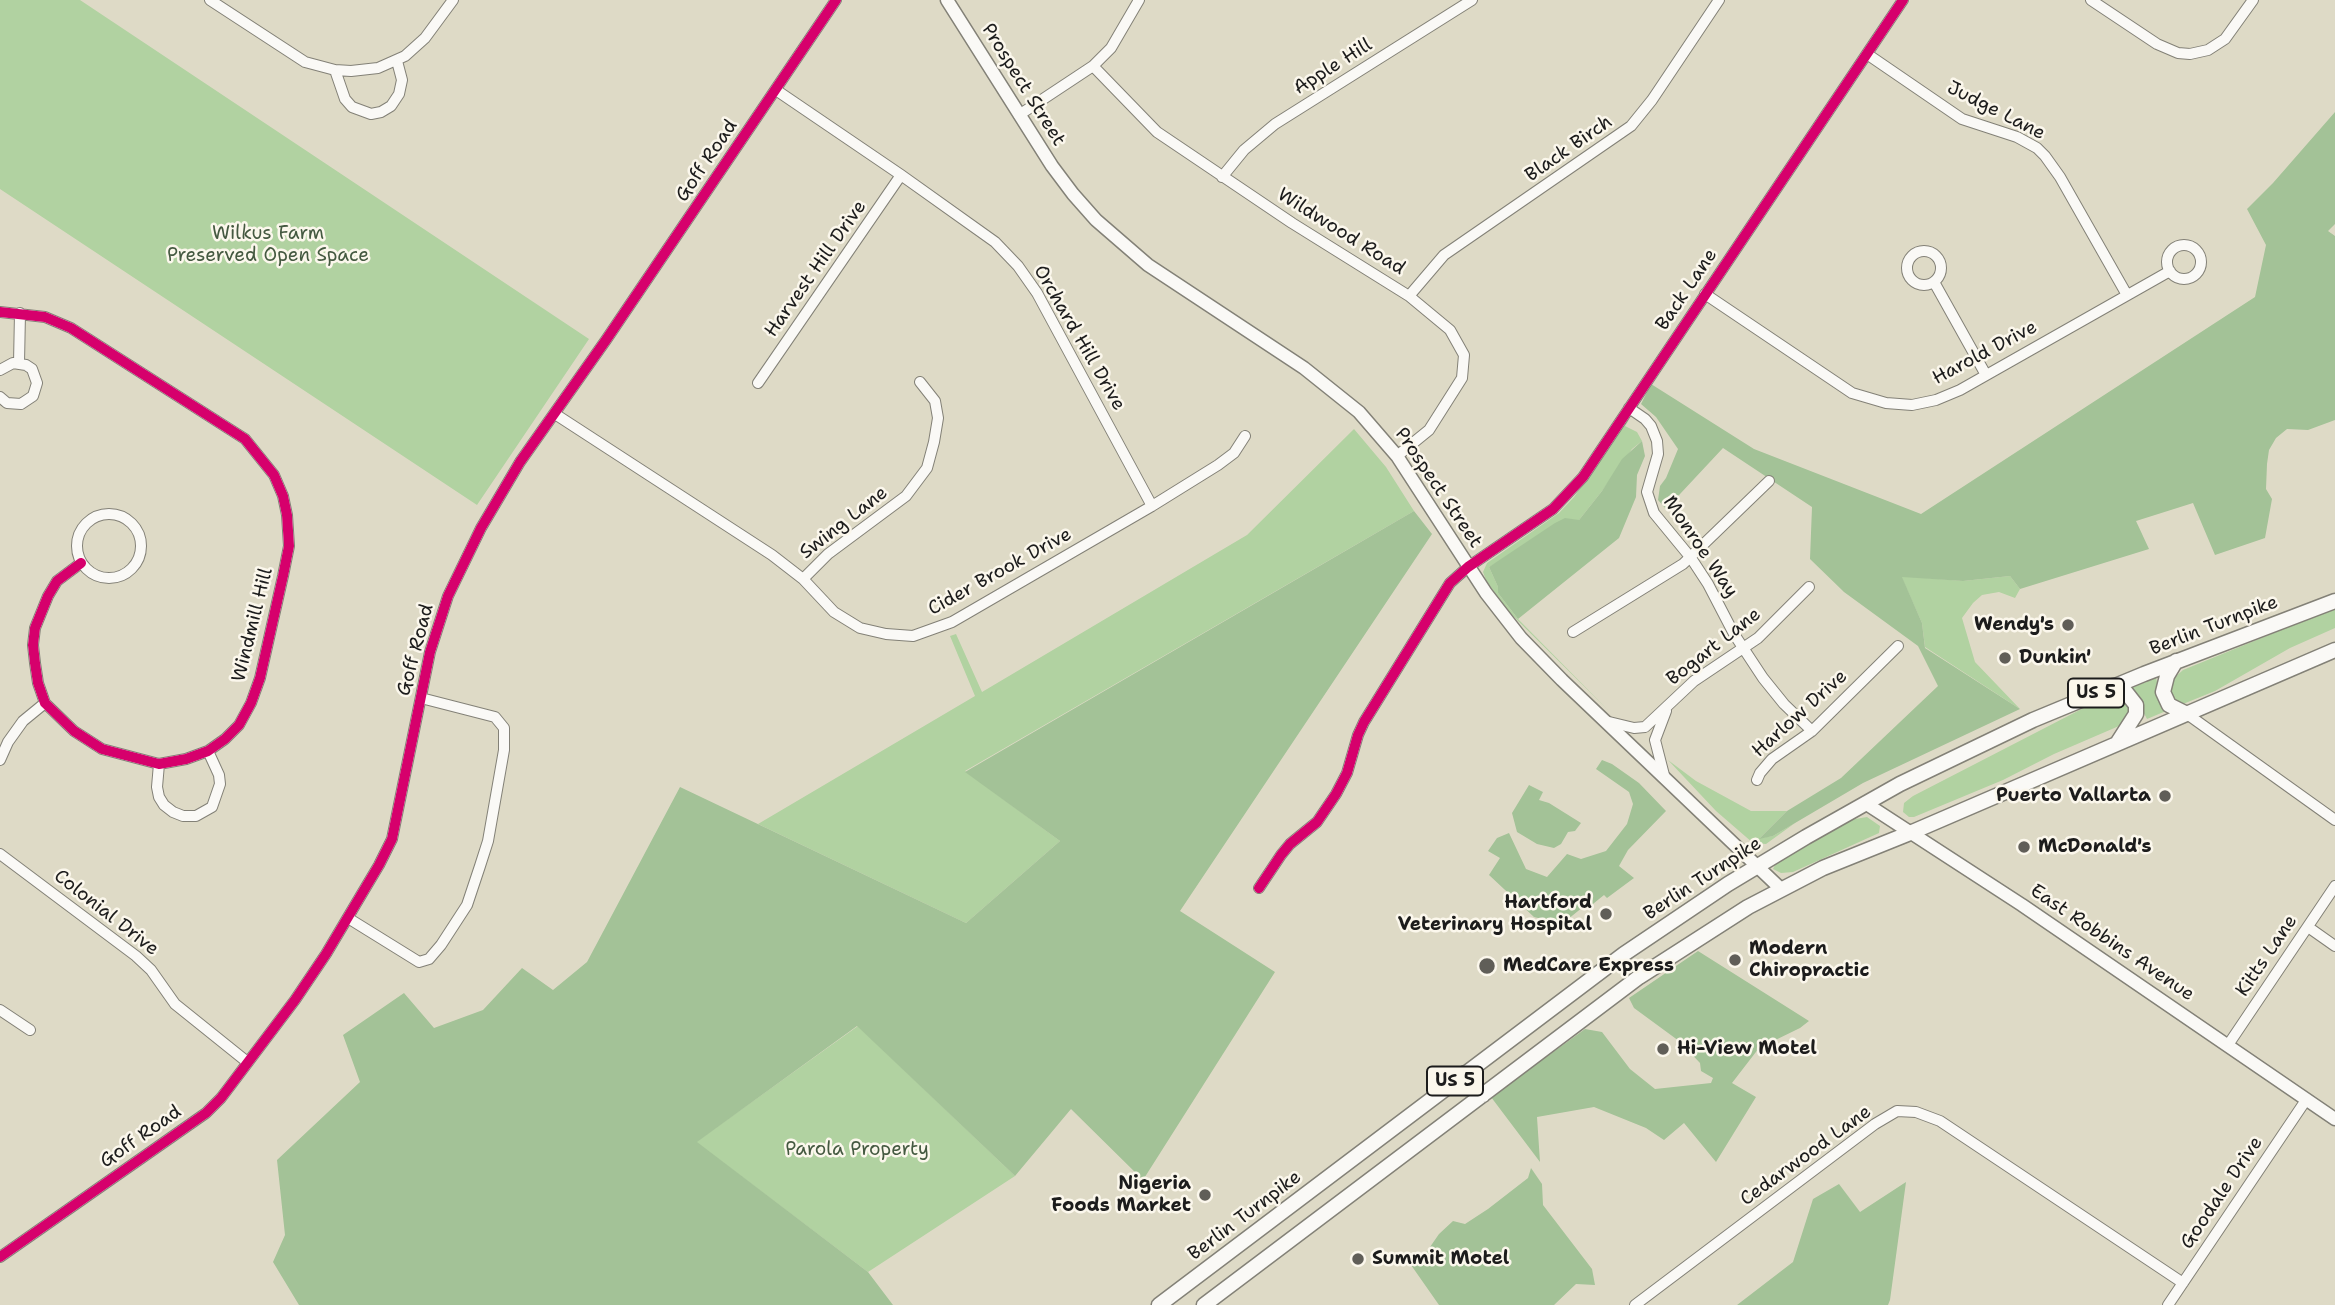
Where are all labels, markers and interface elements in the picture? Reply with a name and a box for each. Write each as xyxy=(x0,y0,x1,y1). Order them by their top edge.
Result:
street label: Prospect Street xyxy=(976,20,1070,150)
street label: Apple Hill xyxy=(1290,34,1376,100)
street label: Judge Lane xyxy=(1943,77,2049,145)
street label: Black Birch xyxy=(1521,111,1617,187)
street label: Goff Road xyxy=(671,116,743,206)
street label: Wildwood Road xyxy=(1273,184,1409,280)
street label: Harvest Hill Drive xyxy=(760,196,872,342)
park label: Wilkus Farm Preserved Open Space xyxy=(167,223,369,267)
street label: Back Lane xyxy=(1651,245,1723,335)
street label: Orchard Hill Drive xyxy=(1028,261,1130,415)
street label: Harold Drive xyxy=(1929,316,2041,390)
street label: Prospect Street xyxy=(1389,424,1487,552)
street label: Swing Lane xyxy=(796,482,892,564)
street label: Monroe Way xyxy=(1658,492,1742,602)
street label: Cider Brook Drive xyxy=(924,523,1076,621)
street label: Windmill Hill xyxy=(228,566,278,684)
street label: Berlin Turnpike xyxy=(2147,591,2281,661)
street label: Goff Road xyxy=(393,602,439,698)
street label: Bogart Lane xyxy=(1662,603,1766,691)
place label: Wendy's xyxy=(1974,614,2054,636)
marker: Wendy's xyxy=(2060,617,2076,633)
place label: Dunkin' xyxy=(2019,647,2091,669)
marker: Dunkin' xyxy=(1997,650,2013,666)
street label: Harlow Drive xyxy=(1748,665,1852,763)
road number: US 5 xyxy=(2068,678,2124,708)
place label: Puerto Vallarta xyxy=(1996,785,2151,807)
marker: Puerto Vallarta xyxy=(2157,788,2173,804)
street label: Berlin Turnpike xyxy=(1640,832,1766,926)
place label: McDonald's xyxy=(2038,836,2151,858)
marker: McDonald's xyxy=(2016,839,2032,855)
street label: Colonial Drive xyxy=(49,865,163,961)
street label: East Robbins Avenue xyxy=(2026,880,2198,1006)
place label: Hartford Veterinary Hospital xyxy=(1398,892,1592,936)
marker: Hartford Veterinary Hospital xyxy=(1598,906,1614,922)
street label: Kitts Lane xyxy=(2231,911,2303,1001)
place label: Modern Chiropractic xyxy=(1749,938,1869,982)
marker: Modern Chiropractic xyxy=(1727,952,1743,968)
place label: MedCare Express xyxy=(1503,955,1674,977)
marker: MedCare Express xyxy=(1477,956,1497,976)
place label: Hi-View Motel xyxy=(1677,1038,1817,1060)
marker: Hi-View Motel xyxy=(1655,1041,1671,1057)
road number: US 5 xyxy=(1427,1066,1483,1096)
street label: Goff Road xyxy=(96,1101,186,1173)
street label: Cedarwood Lane xyxy=(1736,1101,1876,1211)
street label: Goodale Drive xyxy=(2176,1132,2268,1254)
park label: Parola Property xyxy=(785,1139,929,1161)
street label: Berlin Turnpike xyxy=(1184,1166,1306,1266)
place label: Nigeria Foods Market xyxy=(1051,1173,1191,1217)
marker: Nigeria Foods Market xyxy=(1197,1187,1213,1203)
place label: Summit Motel xyxy=(1372,1248,1509,1270)
marker: Summit Motel xyxy=(1350,1251,1366,1267)

